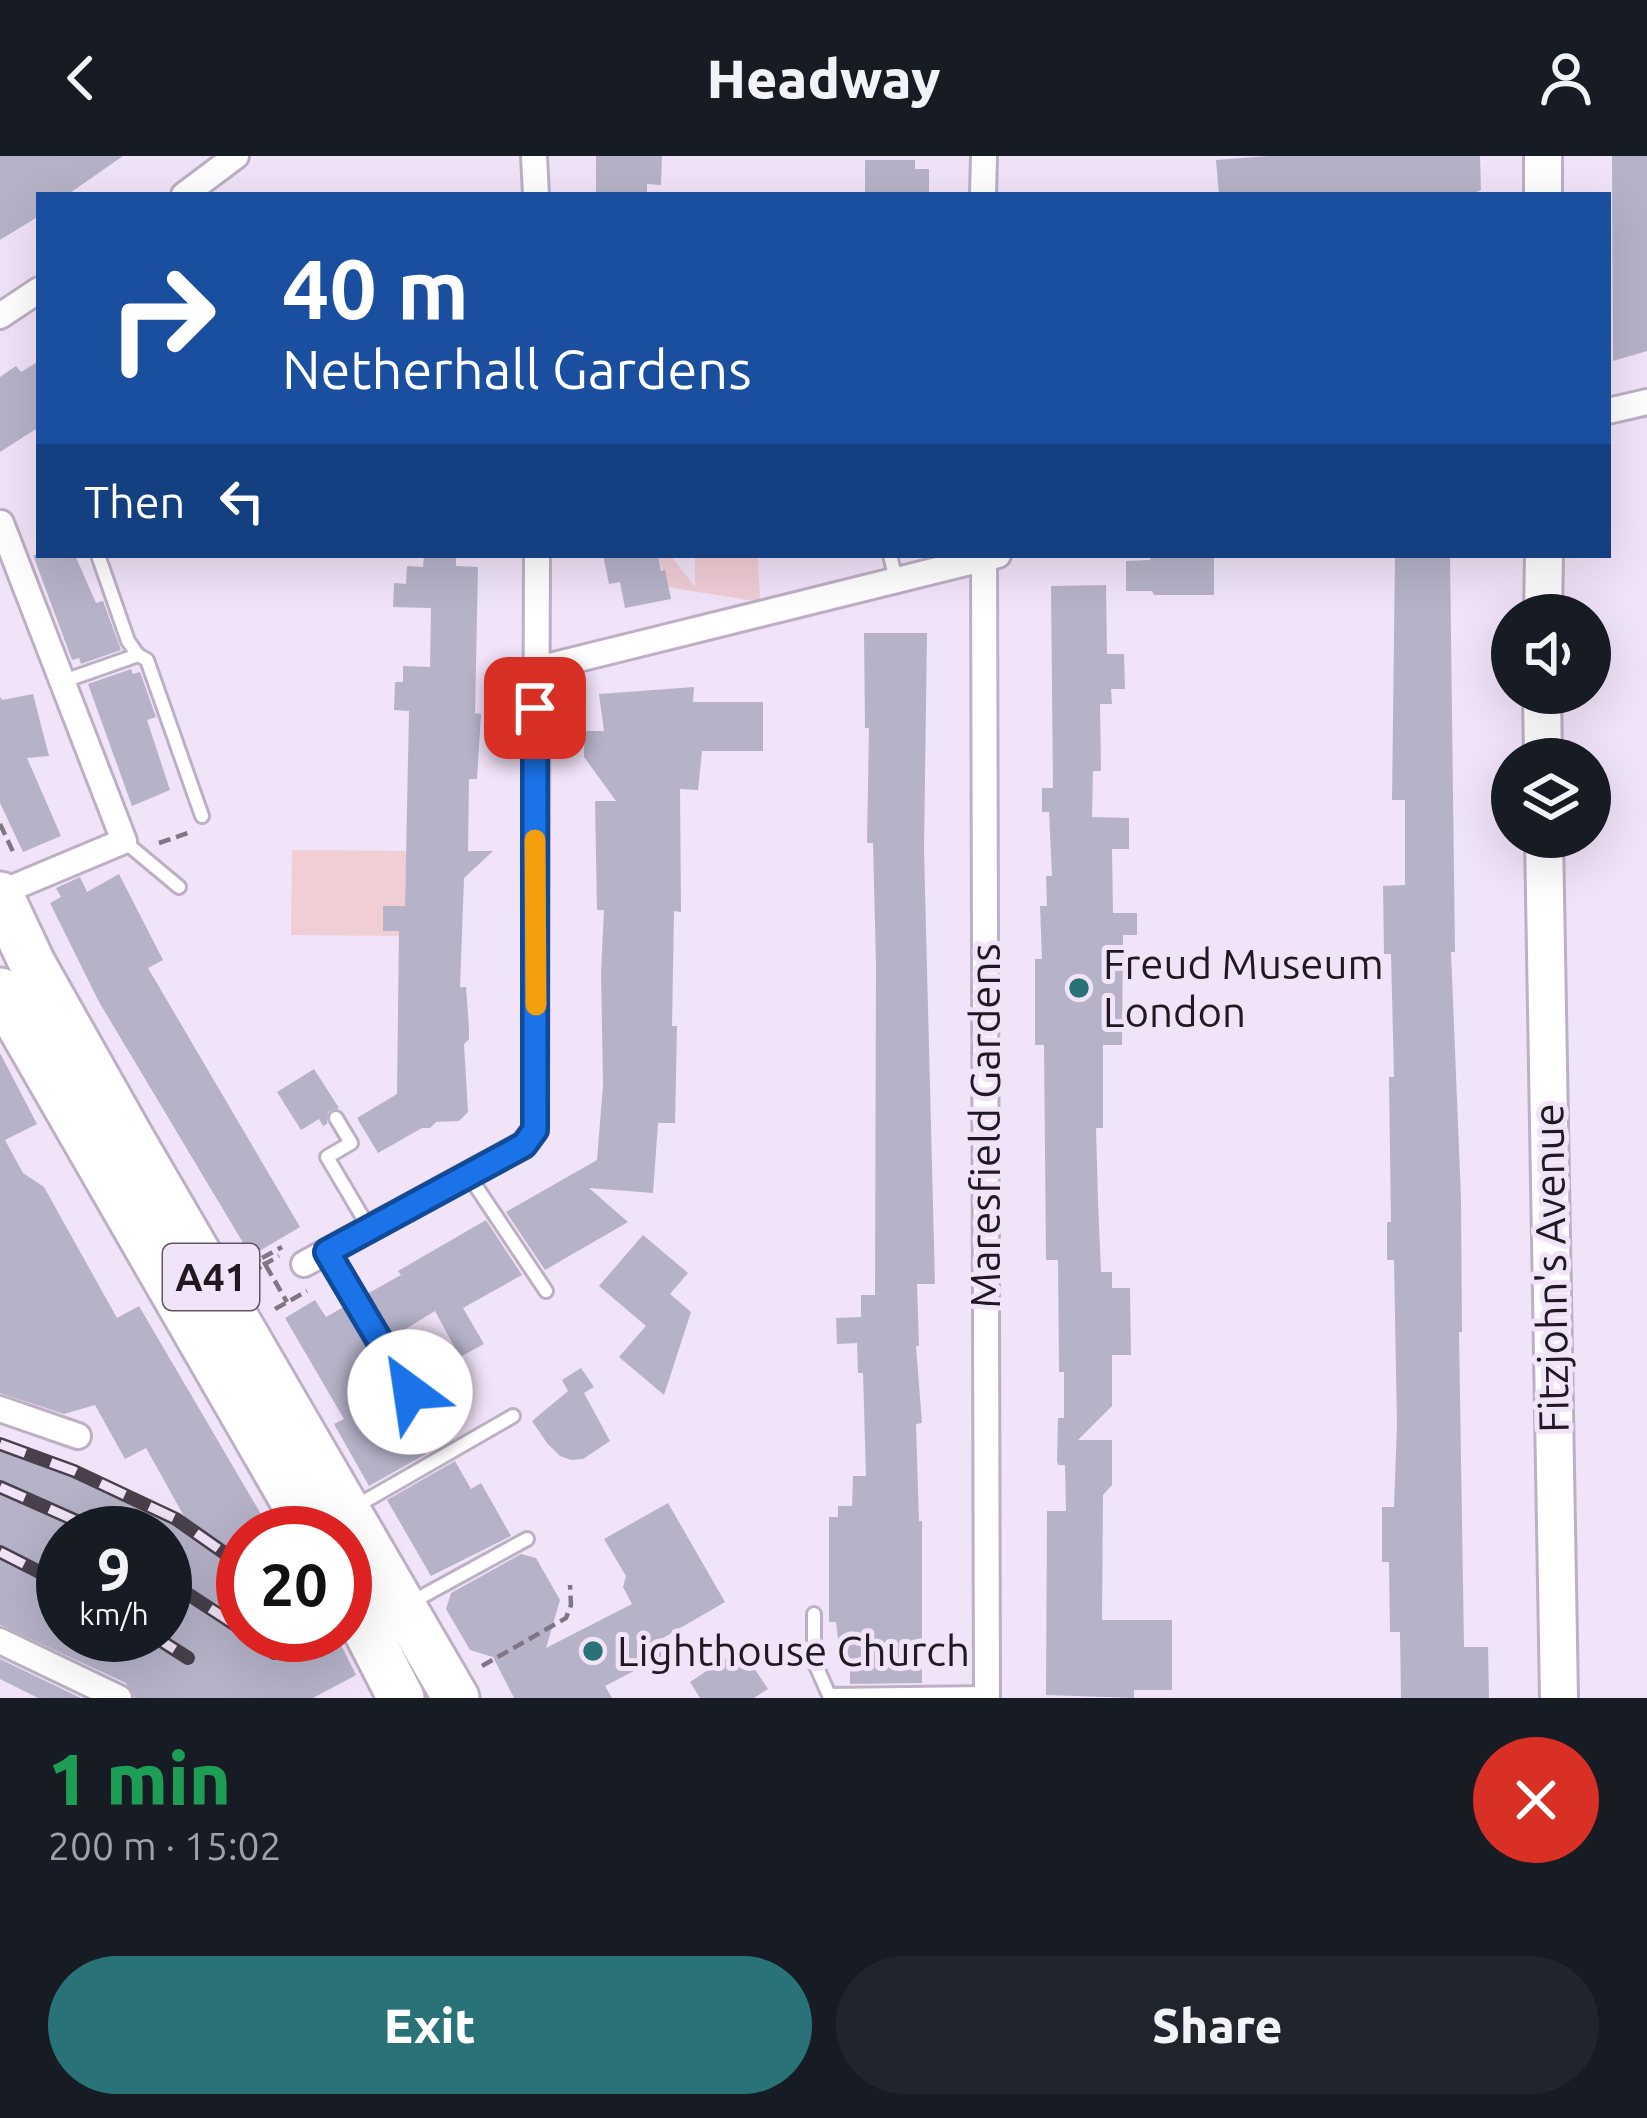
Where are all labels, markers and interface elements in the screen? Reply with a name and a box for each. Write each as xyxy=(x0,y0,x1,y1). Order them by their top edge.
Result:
icon: back xyxy=(48,45,114,111)
icon: person xyxy=(1533,45,1599,111)
text: Headway xyxy=(706,48,941,108)
icon: right xyxy=(84,240,240,396)
text: 40 m xyxy=(282,241,469,335)
text: Netherhall Gardens xyxy=(282,339,752,399)
icon: left xyxy=(209,468,275,534)
text: Then xyxy=(84,476,185,527)
map controls xyxy=(1491,594,1611,858)
button: sound xyxy=(1491,594,1611,714)
pin xyxy=(484,657,586,759)
icon: arrive xyxy=(502,675,568,741)
button: layers xyxy=(1491,738,1611,858)
place label: Freud Museum London xyxy=(1103,940,1384,1035)
street label: Maresfield Gardens xyxy=(961,943,1008,1309)
marker: Freud Museum London xyxy=(1066,975,1092,1001)
street label: Fitzjohn's Avenue xyxy=(1524,1103,1577,1433)
road number: A41 xyxy=(163,1244,259,1310)
position arrow xyxy=(347,1329,473,1455)
speed limit sign: 20 xyxy=(216,1506,372,1662)
text: 9 xyxy=(97,1535,131,1602)
text: km/h xyxy=(79,1597,149,1631)
place label: Lighthouse Church xyxy=(617,1627,970,1674)
marker: Lighthouse Church xyxy=(580,1638,606,1664)
button: close xyxy=(1473,1737,1599,1863)
text: 1 min xyxy=(48,1738,231,1819)
text: 200 m · 15:02 xyxy=(48,1824,282,1867)
button: Exit xyxy=(48,1956,812,2094)
button: Share xyxy=(836,1956,1599,2094)

